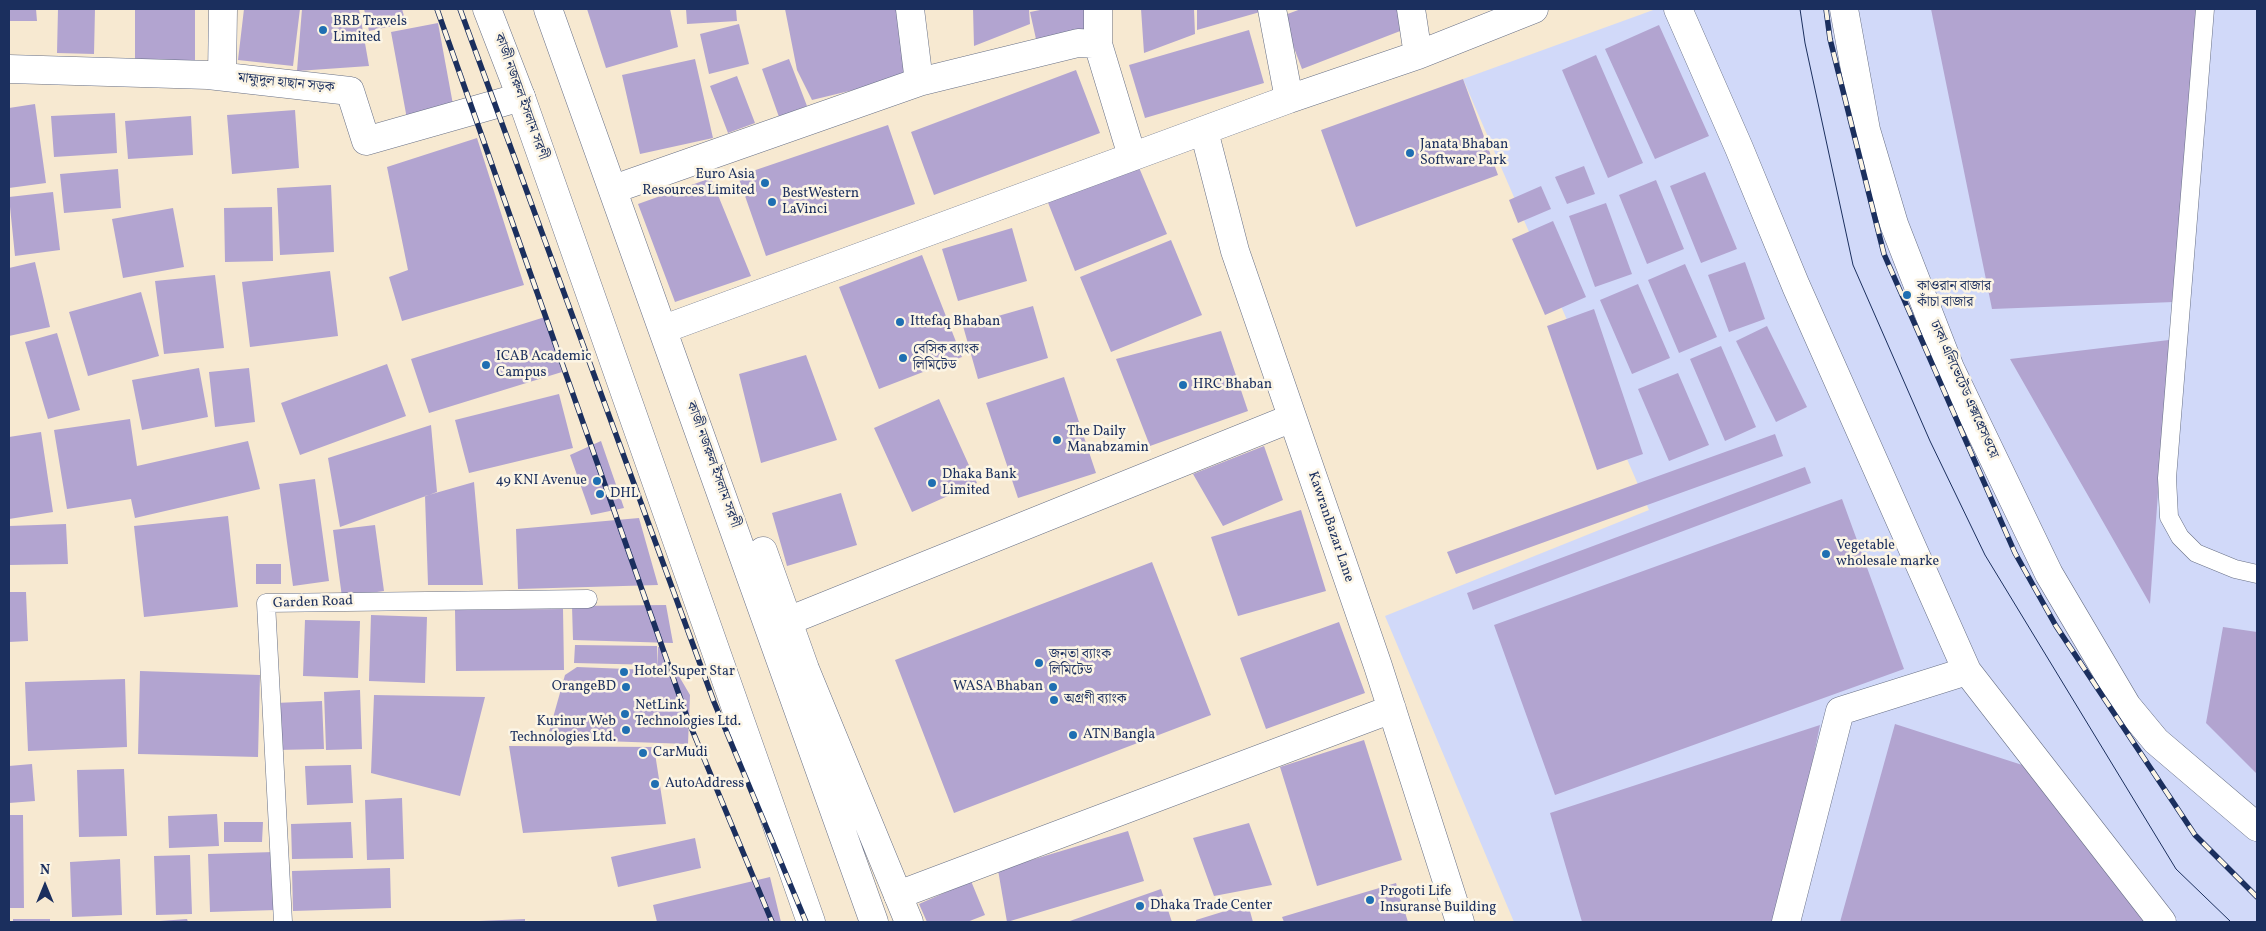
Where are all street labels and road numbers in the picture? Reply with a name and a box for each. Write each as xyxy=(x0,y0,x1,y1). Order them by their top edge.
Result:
street label: কাজী নজরুল ইসলাম সরণী xyxy=(489,32,551,162)
street label: মাহ্মুদুল হাছান সড়ক xyxy=(237,71,335,97)
street label: ঢাকা এলিভেটেড এক্সপ্রেসওয়ে xyxy=(1925,319,2001,461)
street label: কাজী নজরুল ইসলাম সরণী xyxy=(681,400,743,530)
street label: KawranBazar Lane xyxy=(1303,469,1357,585)
street label: Garden Road xyxy=(273,593,353,613)

